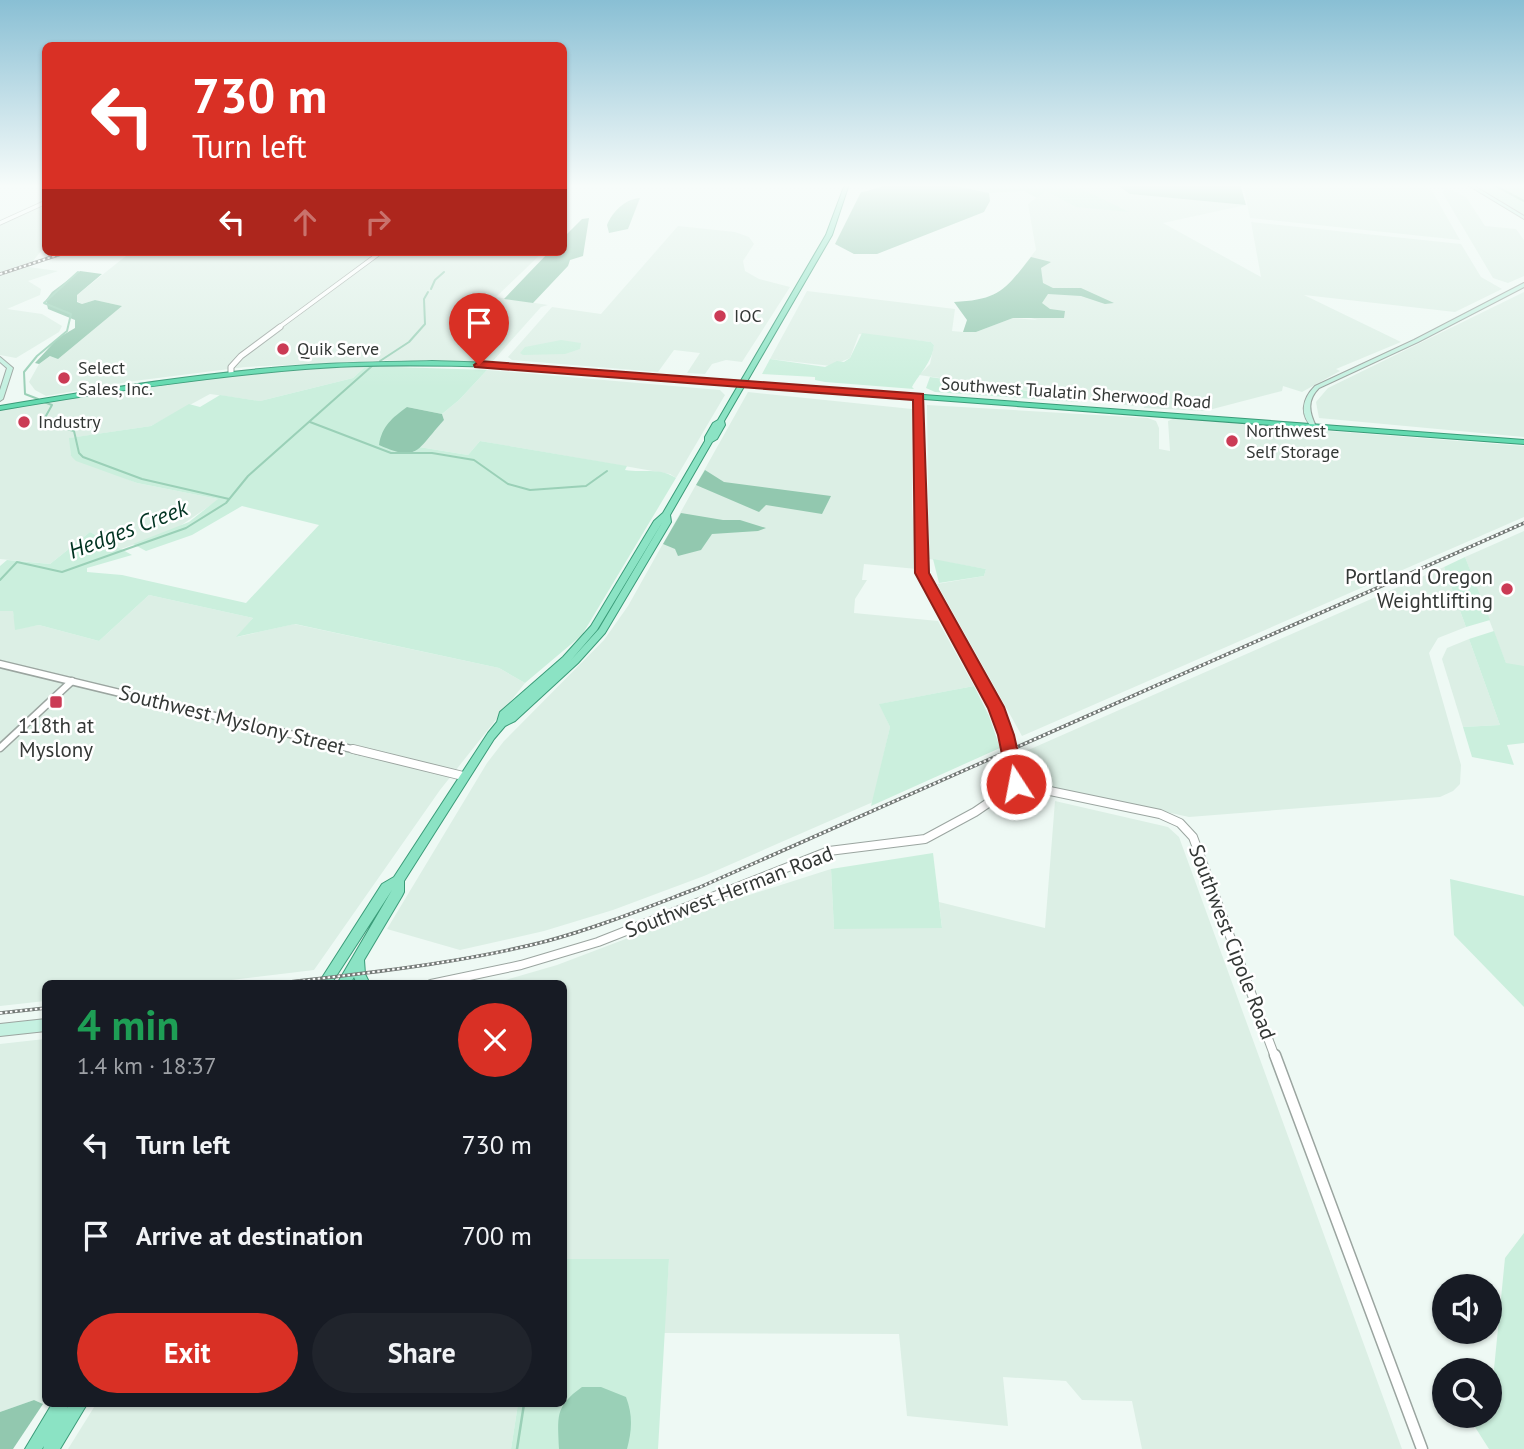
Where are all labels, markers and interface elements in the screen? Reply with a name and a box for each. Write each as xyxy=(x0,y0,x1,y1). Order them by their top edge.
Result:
text: 730 m xyxy=(192,63,327,127)
icon: left xyxy=(77,70,168,161)
text: Turn left xyxy=(192,125,307,167)
icon: left xyxy=(213,203,251,241)
icon: ahead xyxy=(286,203,324,241)
icon: right xyxy=(359,203,397,241)
pin xyxy=(449,293,509,365)
icon: arrive xyxy=(460,304,498,342)
place label: IOC xyxy=(734,304,762,327)
marker: IOC xyxy=(712,308,728,324)
place label: Quik Serve xyxy=(297,337,379,360)
marker: Quik Serve xyxy=(275,341,291,357)
place label: Select Sales, Inc. xyxy=(78,356,153,400)
marker: Select Sales, Inc. xyxy=(56,370,72,386)
street label: Southwest Tualatin Sherwood Road xyxy=(940,372,1212,413)
place label: Industry xyxy=(38,410,101,433)
marker: Industry xyxy=(16,414,32,430)
place label: Northwest Self Storage xyxy=(1246,419,1339,463)
marker: Northwest Self Storage xyxy=(1224,433,1240,449)
water label: Hedges Creek xyxy=(64,492,193,565)
place label: Portland Oregon Weightlifting xyxy=(1345,563,1493,614)
marker: Portland Oregon Weightlifting xyxy=(1499,581,1515,597)
street label: Southwest Myslony Street xyxy=(116,678,348,761)
marker: 118th at Myslony xyxy=(48,694,64,710)
place label: 118th at Myslony xyxy=(18,712,94,763)
position arrow xyxy=(979,747,1053,821)
street label: Southwest Herman Road xyxy=(621,839,837,944)
street label: Southwest Cipole Road xyxy=(1183,840,1282,1043)
text: 4 min xyxy=(77,997,179,1052)
button: close xyxy=(458,1003,532,1077)
text: 1.4 km · 18:37 xyxy=(77,1051,216,1080)
icon: left xyxy=(77,1126,115,1164)
text: Turn left xyxy=(136,1128,230,1161)
text: 730 m xyxy=(461,1128,532,1161)
icon: arrive xyxy=(77,1217,115,1255)
text: Arrive at destination xyxy=(136,1219,363,1252)
text: 700 m xyxy=(461,1219,532,1252)
map controls xyxy=(1432,1274,1502,1428)
button: sound xyxy=(1432,1274,1502,1344)
button: Exit xyxy=(77,1313,298,1393)
button: Share xyxy=(312,1313,532,1393)
button: search xyxy=(1432,1358,1502,1428)

